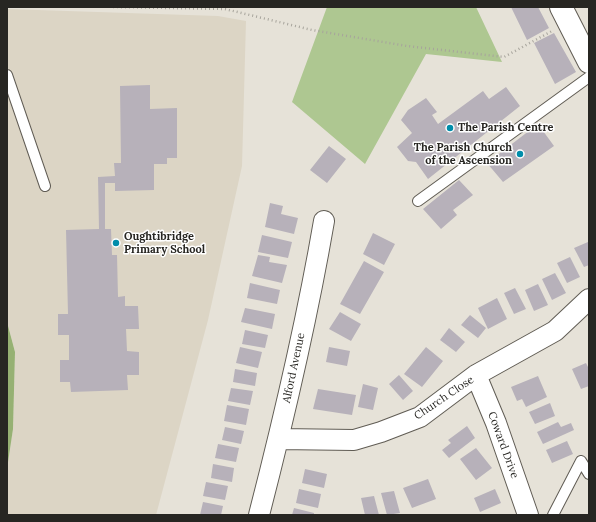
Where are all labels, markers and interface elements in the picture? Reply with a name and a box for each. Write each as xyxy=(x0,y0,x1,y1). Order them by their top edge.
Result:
place label: The Parish Centre xyxy=(458,121,554,135)
marker: The Parish Centre xyxy=(445,123,455,133)
place label: The Parish Church of the Ascension xyxy=(414,141,512,167)
marker: The Parish Church of the Ascension xyxy=(515,149,525,159)
place label: Oughtibridge Primary School xyxy=(124,230,205,256)
marker: Oughtibridge Primary School xyxy=(111,238,121,248)
street label: Alford Avenue xyxy=(280,332,308,404)
street label: Church Close xyxy=(412,373,476,423)
street label: Coward Drive xyxy=(485,410,521,480)

